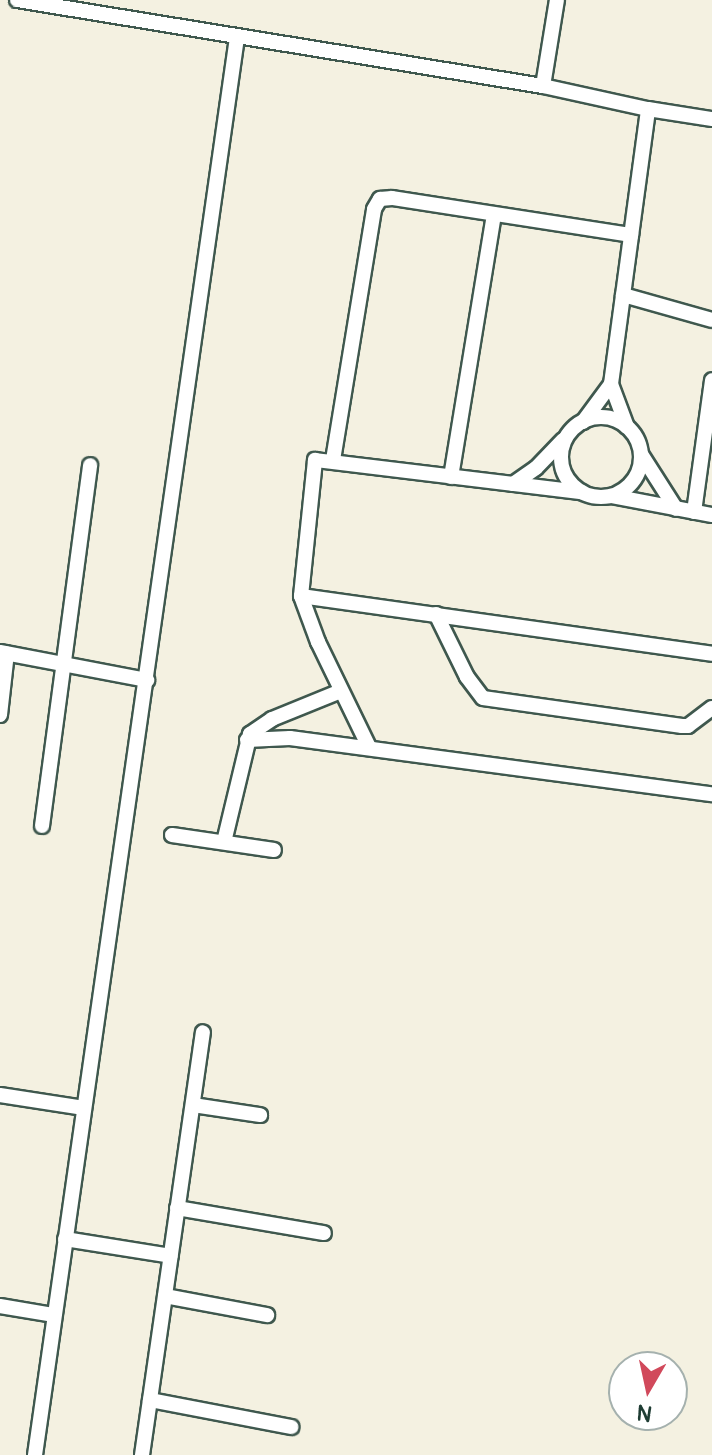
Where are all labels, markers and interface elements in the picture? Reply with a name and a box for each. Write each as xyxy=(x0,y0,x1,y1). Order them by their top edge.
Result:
north arrow xyxy=(608,1351,688,1431)
text: N xyxy=(635,1398,654,1428)

